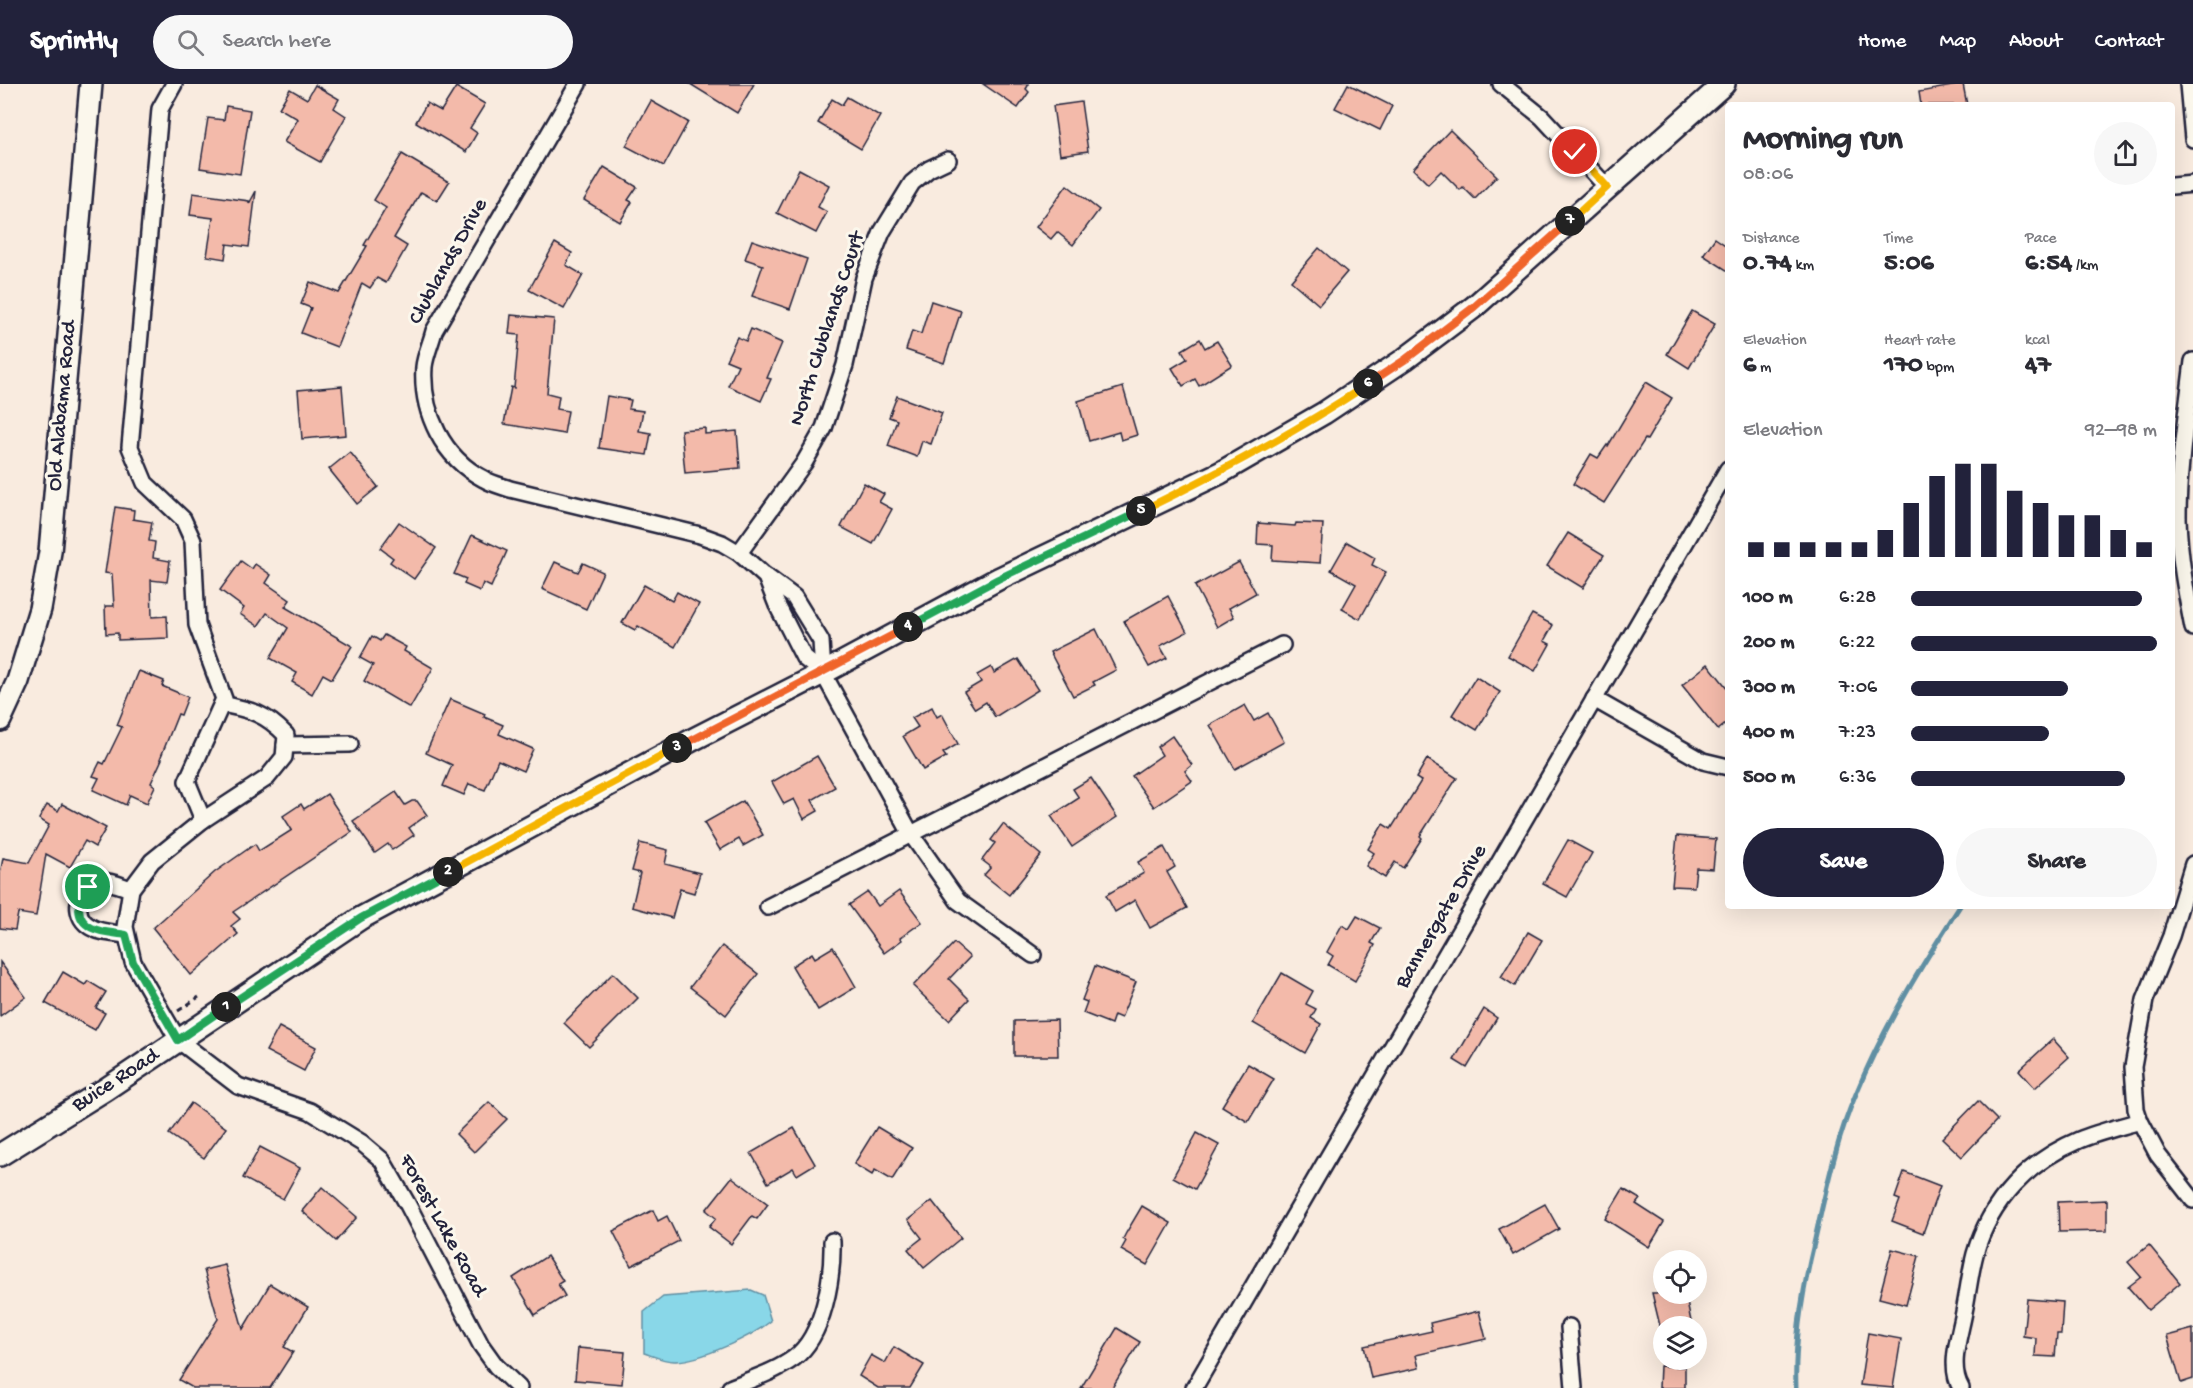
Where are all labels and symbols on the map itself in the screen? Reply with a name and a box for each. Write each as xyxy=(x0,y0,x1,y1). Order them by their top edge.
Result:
pin xyxy=(1549,126,1600,177)
street label: Clublands Drive xyxy=(404,194,495,330)
pin: 7 xyxy=(1555,206,1585,236)
street label: North Clublands Court xyxy=(784,227,872,429)
street label: Old Alabama Road xyxy=(43,318,84,492)
pin: 6 xyxy=(1353,369,1383,399)
pin: 5 xyxy=(1126,496,1156,526)
pin: 4 xyxy=(893,612,923,642)
pin: 3 xyxy=(662,733,692,763)
street label: Bannergate Drive xyxy=(1390,840,1494,994)
pin: 2 xyxy=(433,857,463,887)
pin xyxy=(62,861,113,912)
pin: 1 xyxy=(211,992,241,1022)
street label: Buice Road xyxy=(67,1042,166,1119)
street label: Forest Lake Road xyxy=(392,1149,493,1304)

